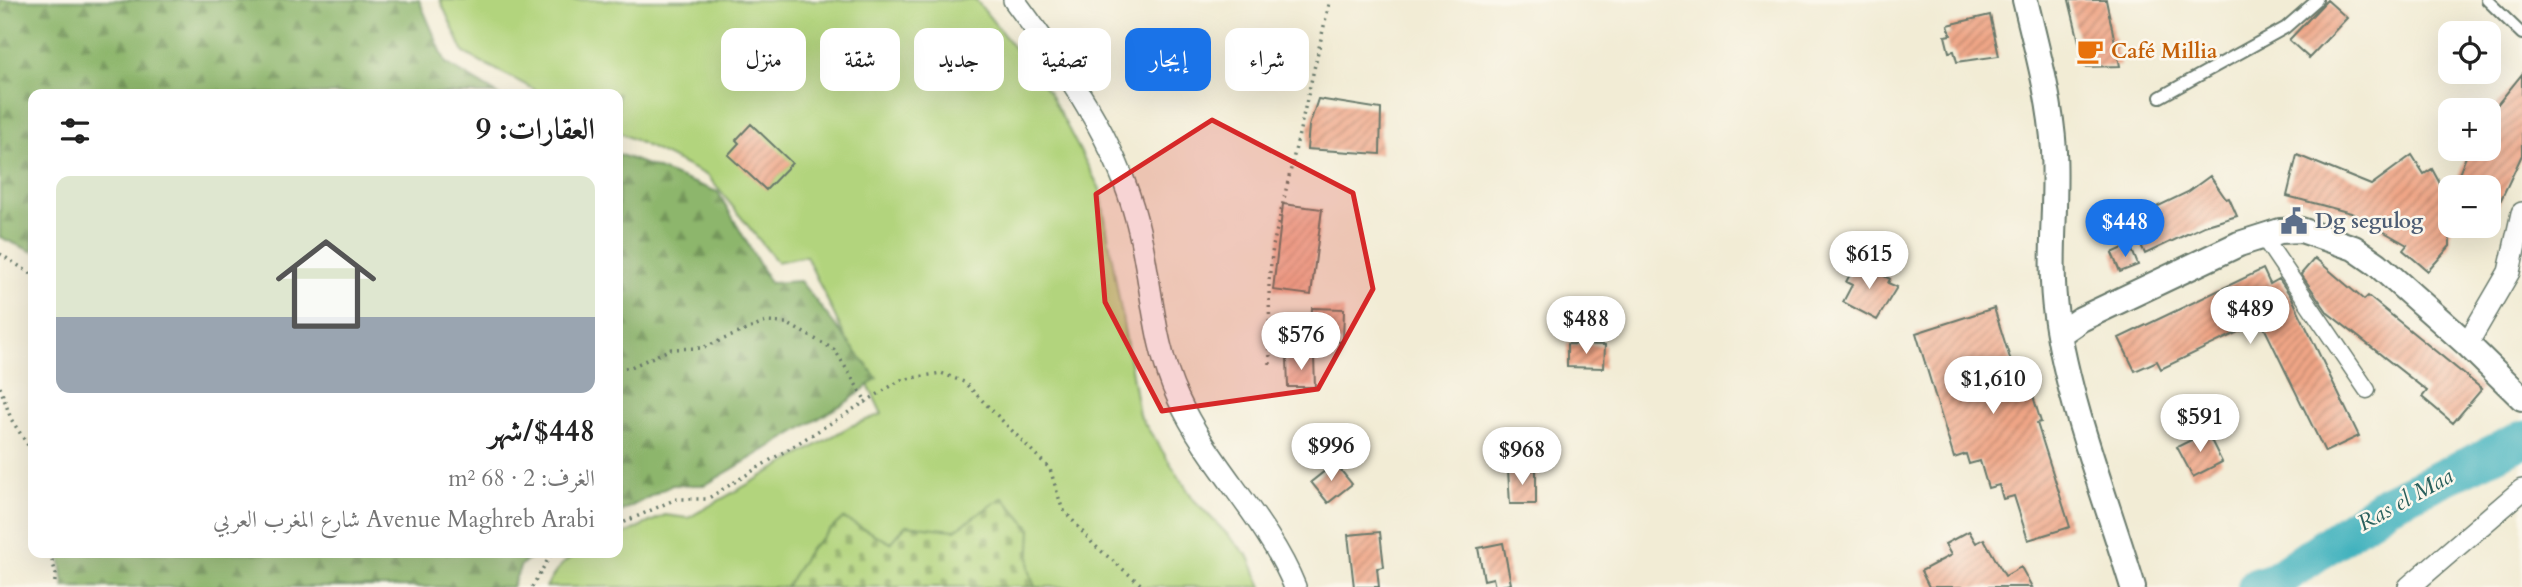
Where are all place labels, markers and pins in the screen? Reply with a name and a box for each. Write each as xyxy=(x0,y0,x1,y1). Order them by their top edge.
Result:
cafe icon: Café Millia xyxy=(2075,36,2105,66)
place label: Café Millia xyxy=(2111,37,2218,66)
pin: $448 xyxy=(2084,200,2166,259)
public building icon: Dg segulog xyxy=(2279,206,2309,236)
place label: Dg segulog xyxy=(2315,207,2424,236)
pin: $615 xyxy=(1828,232,1910,291)
pin: $489 xyxy=(2209,286,2291,346)
pin: $488 xyxy=(1545,296,1627,356)
pin: $576 xyxy=(1260,312,1342,372)
pin: $1,610 xyxy=(1936,356,2050,416)
pin: $591 xyxy=(2159,394,2241,454)
pin: $996 xyxy=(1290,424,1372,483)
pin: $968 xyxy=(1481,428,1563,487)

